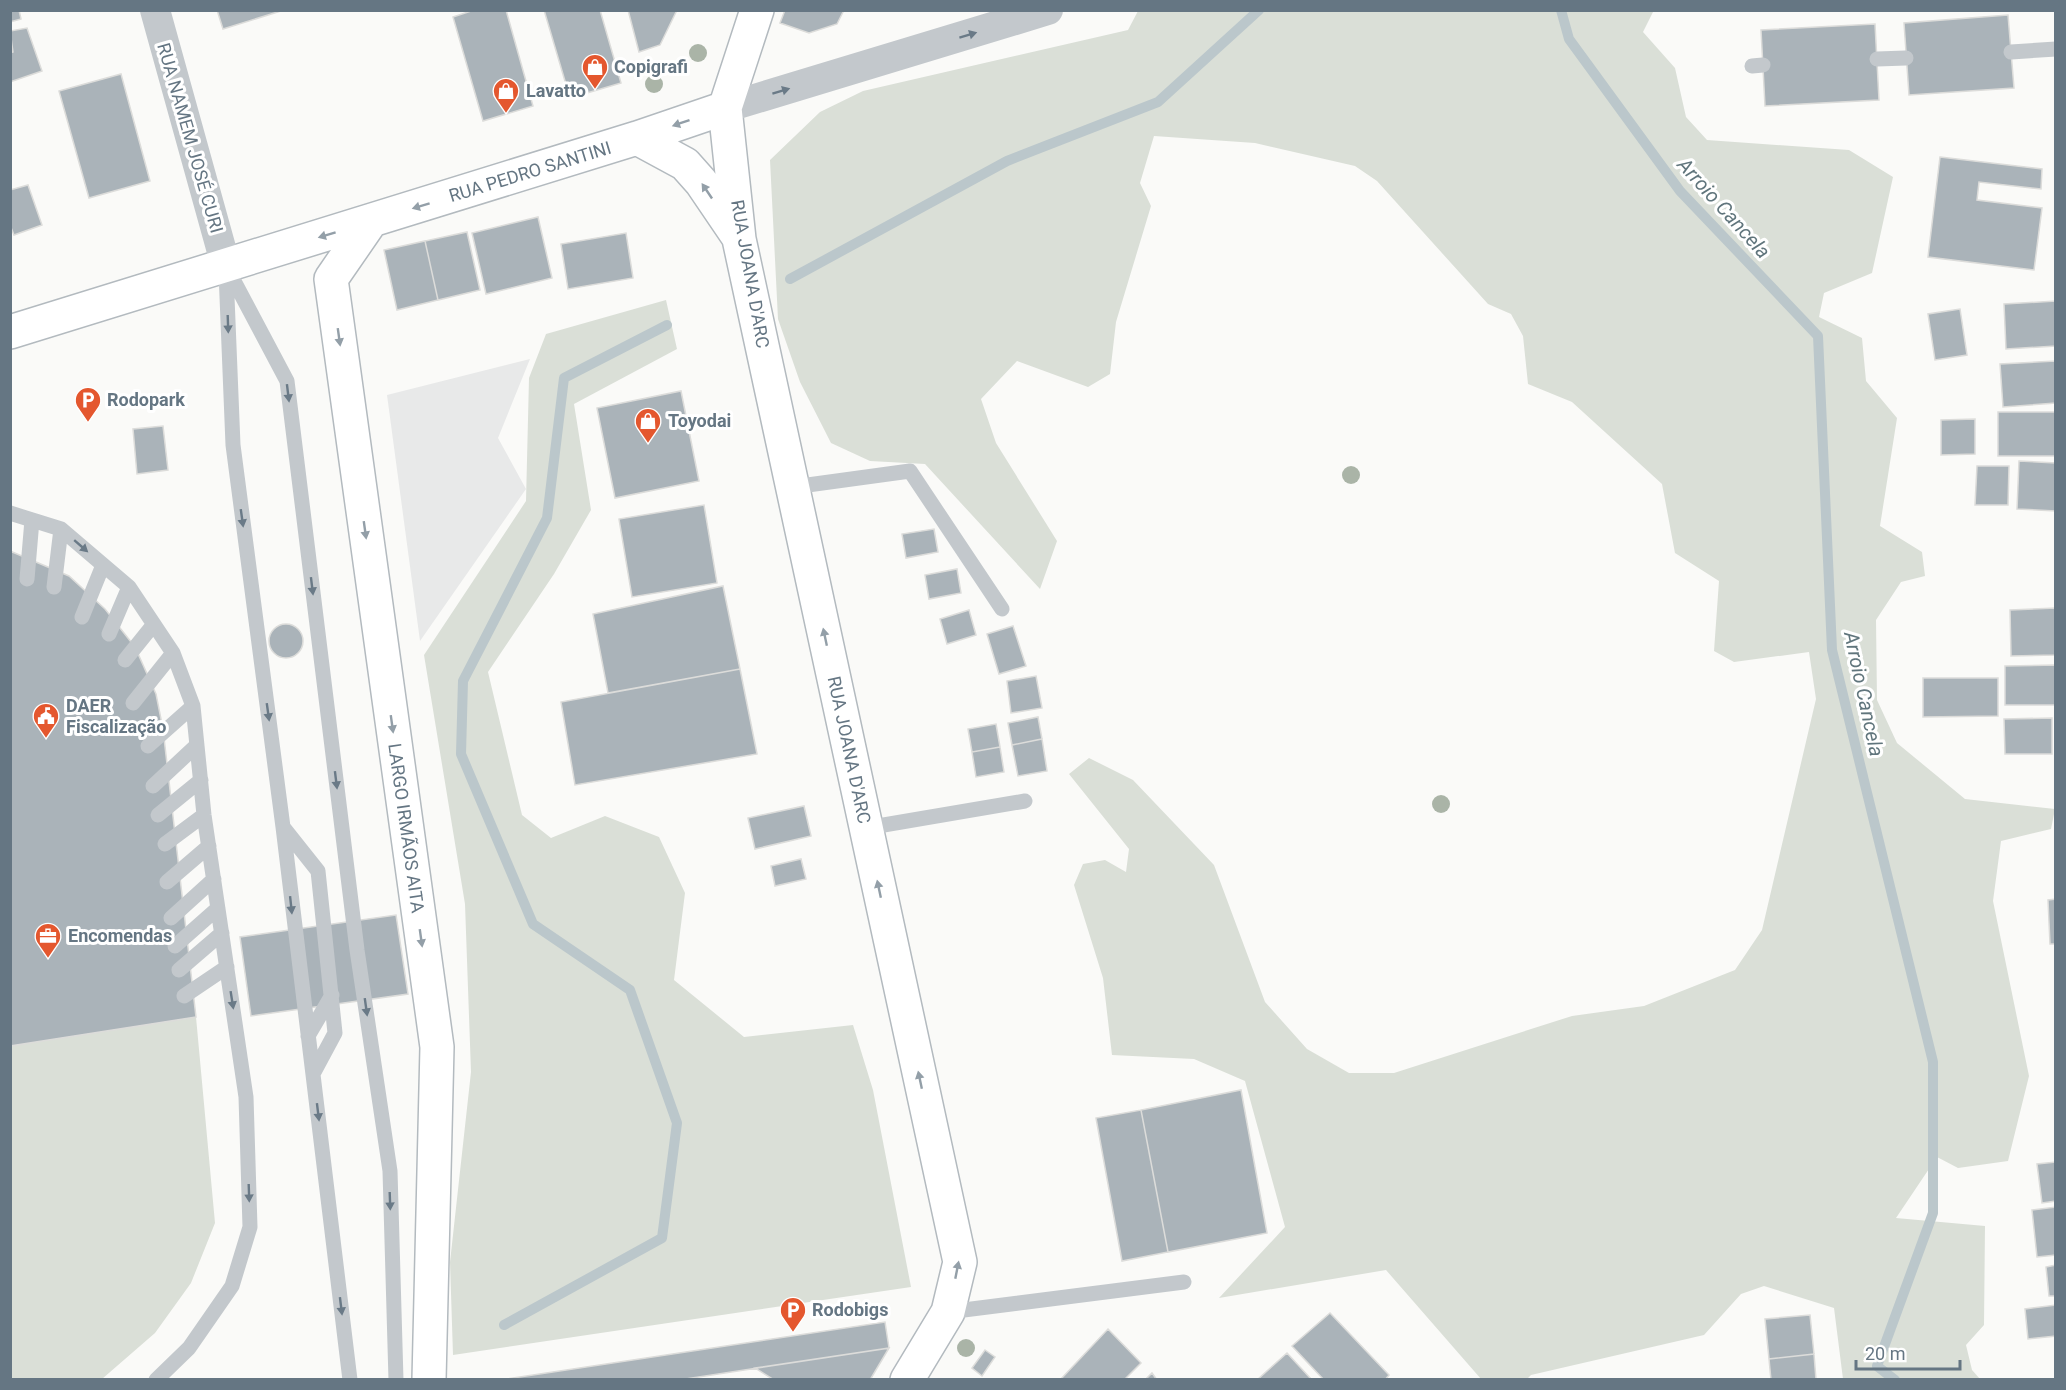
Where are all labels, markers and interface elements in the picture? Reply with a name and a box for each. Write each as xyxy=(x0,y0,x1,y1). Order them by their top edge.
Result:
one-way arrow xyxy=(959,30,977,39)
street label: RUA NAMEM JOSÉ CURI xyxy=(153,40,228,235)
shop icon: Copigrafi xyxy=(580,52,610,90)
place label: Copigrafi xyxy=(614,56,688,77)
shop icon: Lavatto xyxy=(491,76,521,114)
place label: Lavatto xyxy=(526,80,586,101)
one-way arrow xyxy=(772,86,790,95)
one-way arrow xyxy=(672,119,690,128)
street label: RUA PEDRO SANTINI xyxy=(446,137,613,206)
water label: Arroio Cancela xyxy=(1672,152,1775,263)
one-way arrow xyxy=(701,183,713,199)
street label: RUA JOANA D'ARC xyxy=(727,198,774,350)
one-way arrow xyxy=(412,201,430,211)
one-way arrow xyxy=(318,230,336,240)
one-way arrow xyxy=(223,315,232,334)
one-way arrow xyxy=(334,328,343,347)
one-way arrow xyxy=(284,383,293,402)
parking icon: Rodopark xyxy=(73,385,103,423)
place label: Rodopark xyxy=(107,389,185,410)
shop icon: Toyodai xyxy=(633,406,663,444)
place label: Toyodai xyxy=(668,410,731,431)
one-way arrow xyxy=(238,509,247,528)
one-way arrow xyxy=(361,521,370,540)
one-way arrow xyxy=(73,540,89,553)
one-way arrow xyxy=(307,577,317,596)
one-way arrow xyxy=(820,627,829,646)
water label: Arroio Cancela xyxy=(1839,628,1889,759)
street label: RUA JOANA D'ARC xyxy=(824,674,875,826)
place label: DAER Fiscalização xyxy=(66,695,166,737)
public building icon: DAER Fiscalização xyxy=(31,701,61,739)
one-way arrow xyxy=(263,702,272,721)
one-way arrow xyxy=(387,714,396,733)
street label: LARGO IRMÃOS AITA xyxy=(384,742,429,914)
one-way arrow xyxy=(331,771,341,790)
one-way arrow xyxy=(874,880,884,898)
one-way arrow xyxy=(287,896,296,915)
office icon: Encomendas xyxy=(33,921,63,959)
place label: Encomendas xyxy=(68,925,172,946)
one-way arrow xyxy=(417,928,426,947)
one-way arrow xyxy=(228,990,237,1009)
one-way arrow xyxy=(361,998,370,1017)
one-way arrow xyxy=(915,1071,925,1089)
one-way arrow xyxy=(313,1103,323,1122)
one-way arrow xyxy=(245,1184,254,1203)
one-way arrow xyxy=(386,1191,395,1210)
one-way arrow xyxy=(953,1261,962,1280)
parking icon: Rodobigs xyxy=(778,1295,808,1333)
one-way arrow xyxy=(336,1296,346,1315)
place label: Rodobigs xyxy=(812,1299,888,1320)
scale bar xyxy=(1856,1333,1960,1371)
text: 20 m xyxy=(1865,1343,1905,1364)

